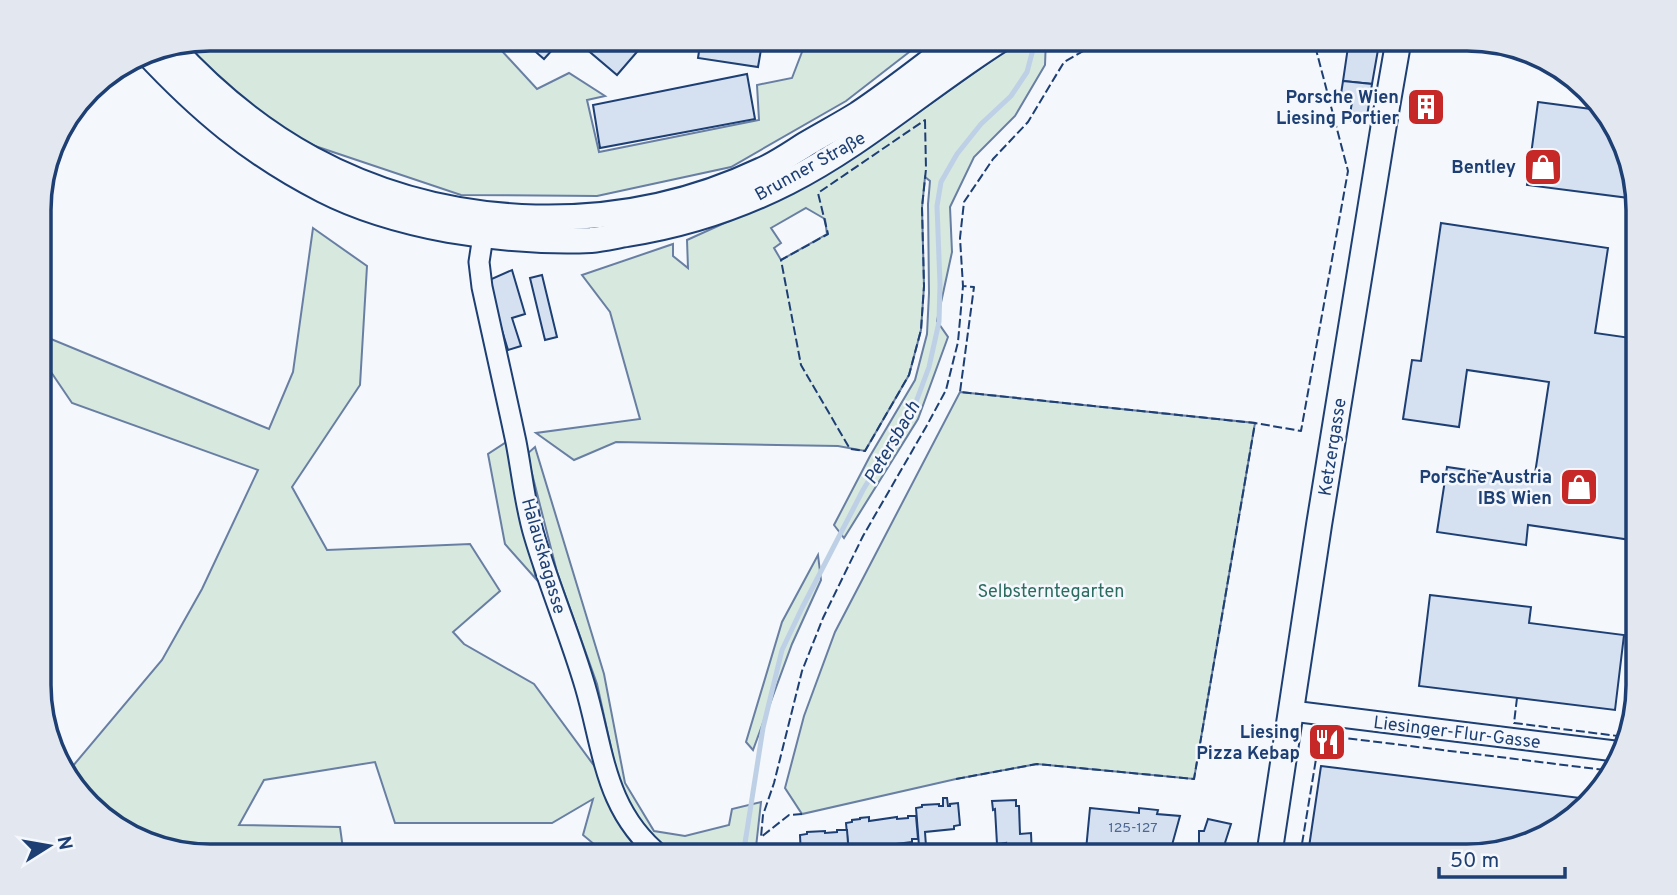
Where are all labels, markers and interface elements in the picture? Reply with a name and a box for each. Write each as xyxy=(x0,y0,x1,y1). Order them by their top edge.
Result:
building icon: Porsche Wien Liesing Portier xyxy=(1405,86,1447,128)
place label: Porsche Wien Liesing Portier xyxy=(1276,87,1399,131)
street label: Brunner Straße xyxy=(751,127,870,207)
shop icon: Bentley xyxy=(1522,146,1564,188)
place label: Bentley xyxy=(1451,157,1516,180)
water label: Petersbach xyxy=(859,396,927,489)
street label: Ketzergasse xyxy=(1314,397,1353,498)
shop icon: Porsche Austria IBS Wien xyxy=(1558,466,1600,508)
place label: Porsche Austria IBS Wien xyxy=(1419,467,1552,511)
street label: Halauskagasse xyxy=(515,496,570,617)
park label: Selbsterntegarten xyxy=(978,581,1124,604)
street label: Liesinger-Flur-Gasse xyxy=(1372,712,1542,755)
restaurant icon: Liesing Pizza Kebap xyxy=(1306,721,1348,763)
place label: Liesing Pizza Kebap xyxy=(1196,722,1300,766)
north arrow xyxy=(14,811,84,881)
house number: 125-127 xyxy=(1108,820,1158,837)
text: N xyxy=(51,834,77,852)
scale bar xyxy=(1439,836,1565,880)
text: 50 m xyxy=(1450,848,1499,875)

